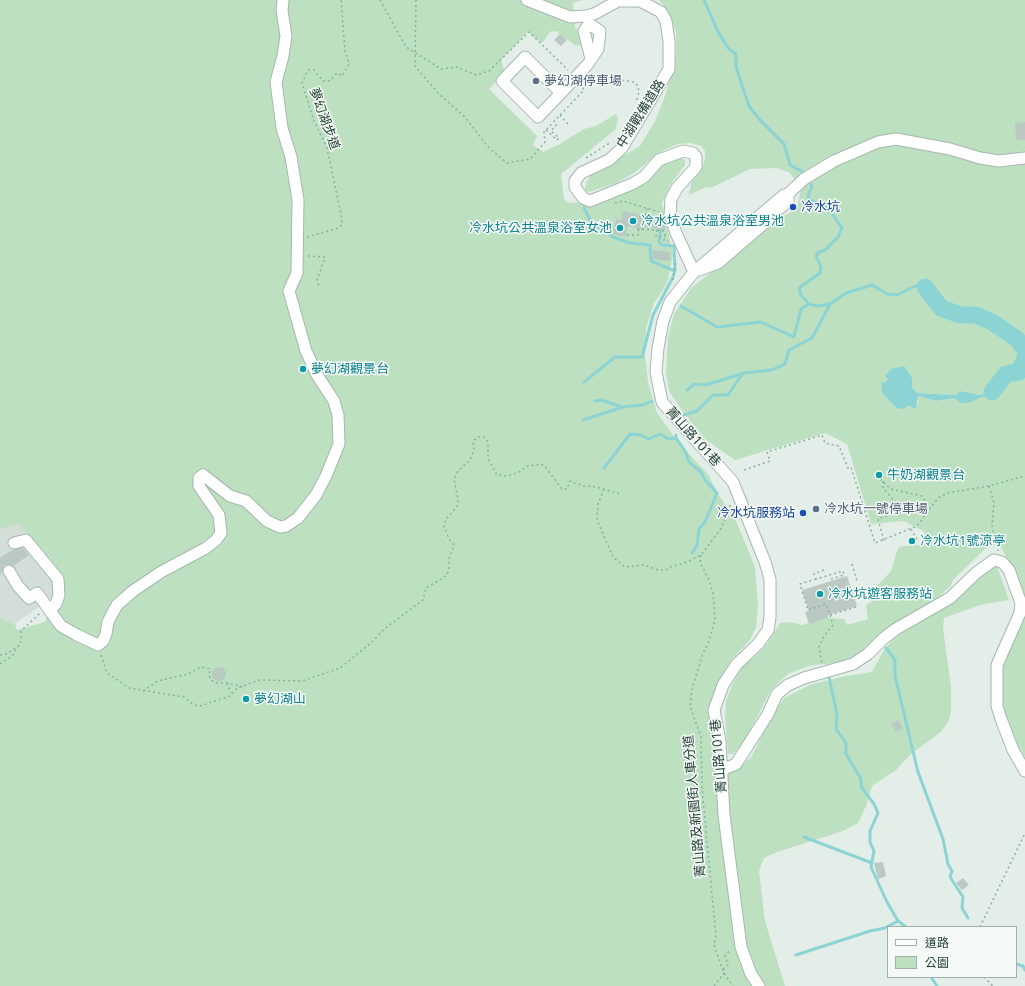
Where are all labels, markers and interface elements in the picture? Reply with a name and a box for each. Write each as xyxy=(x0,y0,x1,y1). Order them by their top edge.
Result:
place label: 夢幻湖停車場 xyxy=(544,73,622,89)
marker: 夢幻湖停車場 xyxy=(531,76,541,86)
street label: 中湖戰備道路 xyxy=(614,77,668,151)
street label: 夢幻湖步道 xyxy=(306,86,342,152)
place label: 冷水坑 xyxy=(801,199,840,215)
marker: 冷水坑 xyxy=(788,202,798,212)
place label: 冷水坑公共溫泉浴室男池 xyxy=(641,213,784,229)
marker: 冷水坑公共溫泉浴室男池 xyxy=(628,216,638,226)
place label: 冷水坑公共溫泉浴室女池 xyxy=(469,220,612,236)
marker: 冷水坑公共溫泉浴室女池 xyxy=(615,223,625,233)
place label: 夢幻湖觀景台 xyxy=(311,361,389,377)
marker: 夢幻湖觀景台 xyxy=(298,364,308,374)
street label: 菁山路101巷 xyxy=(662,404,724,470)
place label: 牛奶湖觀景台 xyxy=(887,467,965,483)
marker: 牛奶湖觀景台 xyxy=(874,470,884,480)
place label: 冷水坑一號停車場 xyxy=(824,501,928,517)
marker: 冷水坑一號停車場 xyxy=(811,504,821,514)
place label: 冷水坑服務站 xyxy=(717,505,795,521)
marker: 冷水坑服務站 xyxy=(798,508,808,518)
place label: 冷水坑1號涼亭 xyxy=(920,533,1005,549)
marker: 冷水坑1號涼亭 xyxy=(907,536,917,546)
place label: 冷水坑遊客服務站 xyxy=(828,586,932,602)
marker: 冷水坑遊客服務站 xyxy=(815,589,825,599)
place label: 夢幻湖山 xyxy=(254,691,306,707)
marker: 夢幻湖山 xyxy=(241,694,251,704)
street label: 菁山路101巷 xyxy=(708,718,730,794)
street label: 菁山路及新園街人車分道 xyxy=(681,734,709,878)
legend xyxy=(887,926,1017,978)
text: 道路 xyxy=(925,934,949,951)
text: 公園 xyxy=(925,954,949,971)

